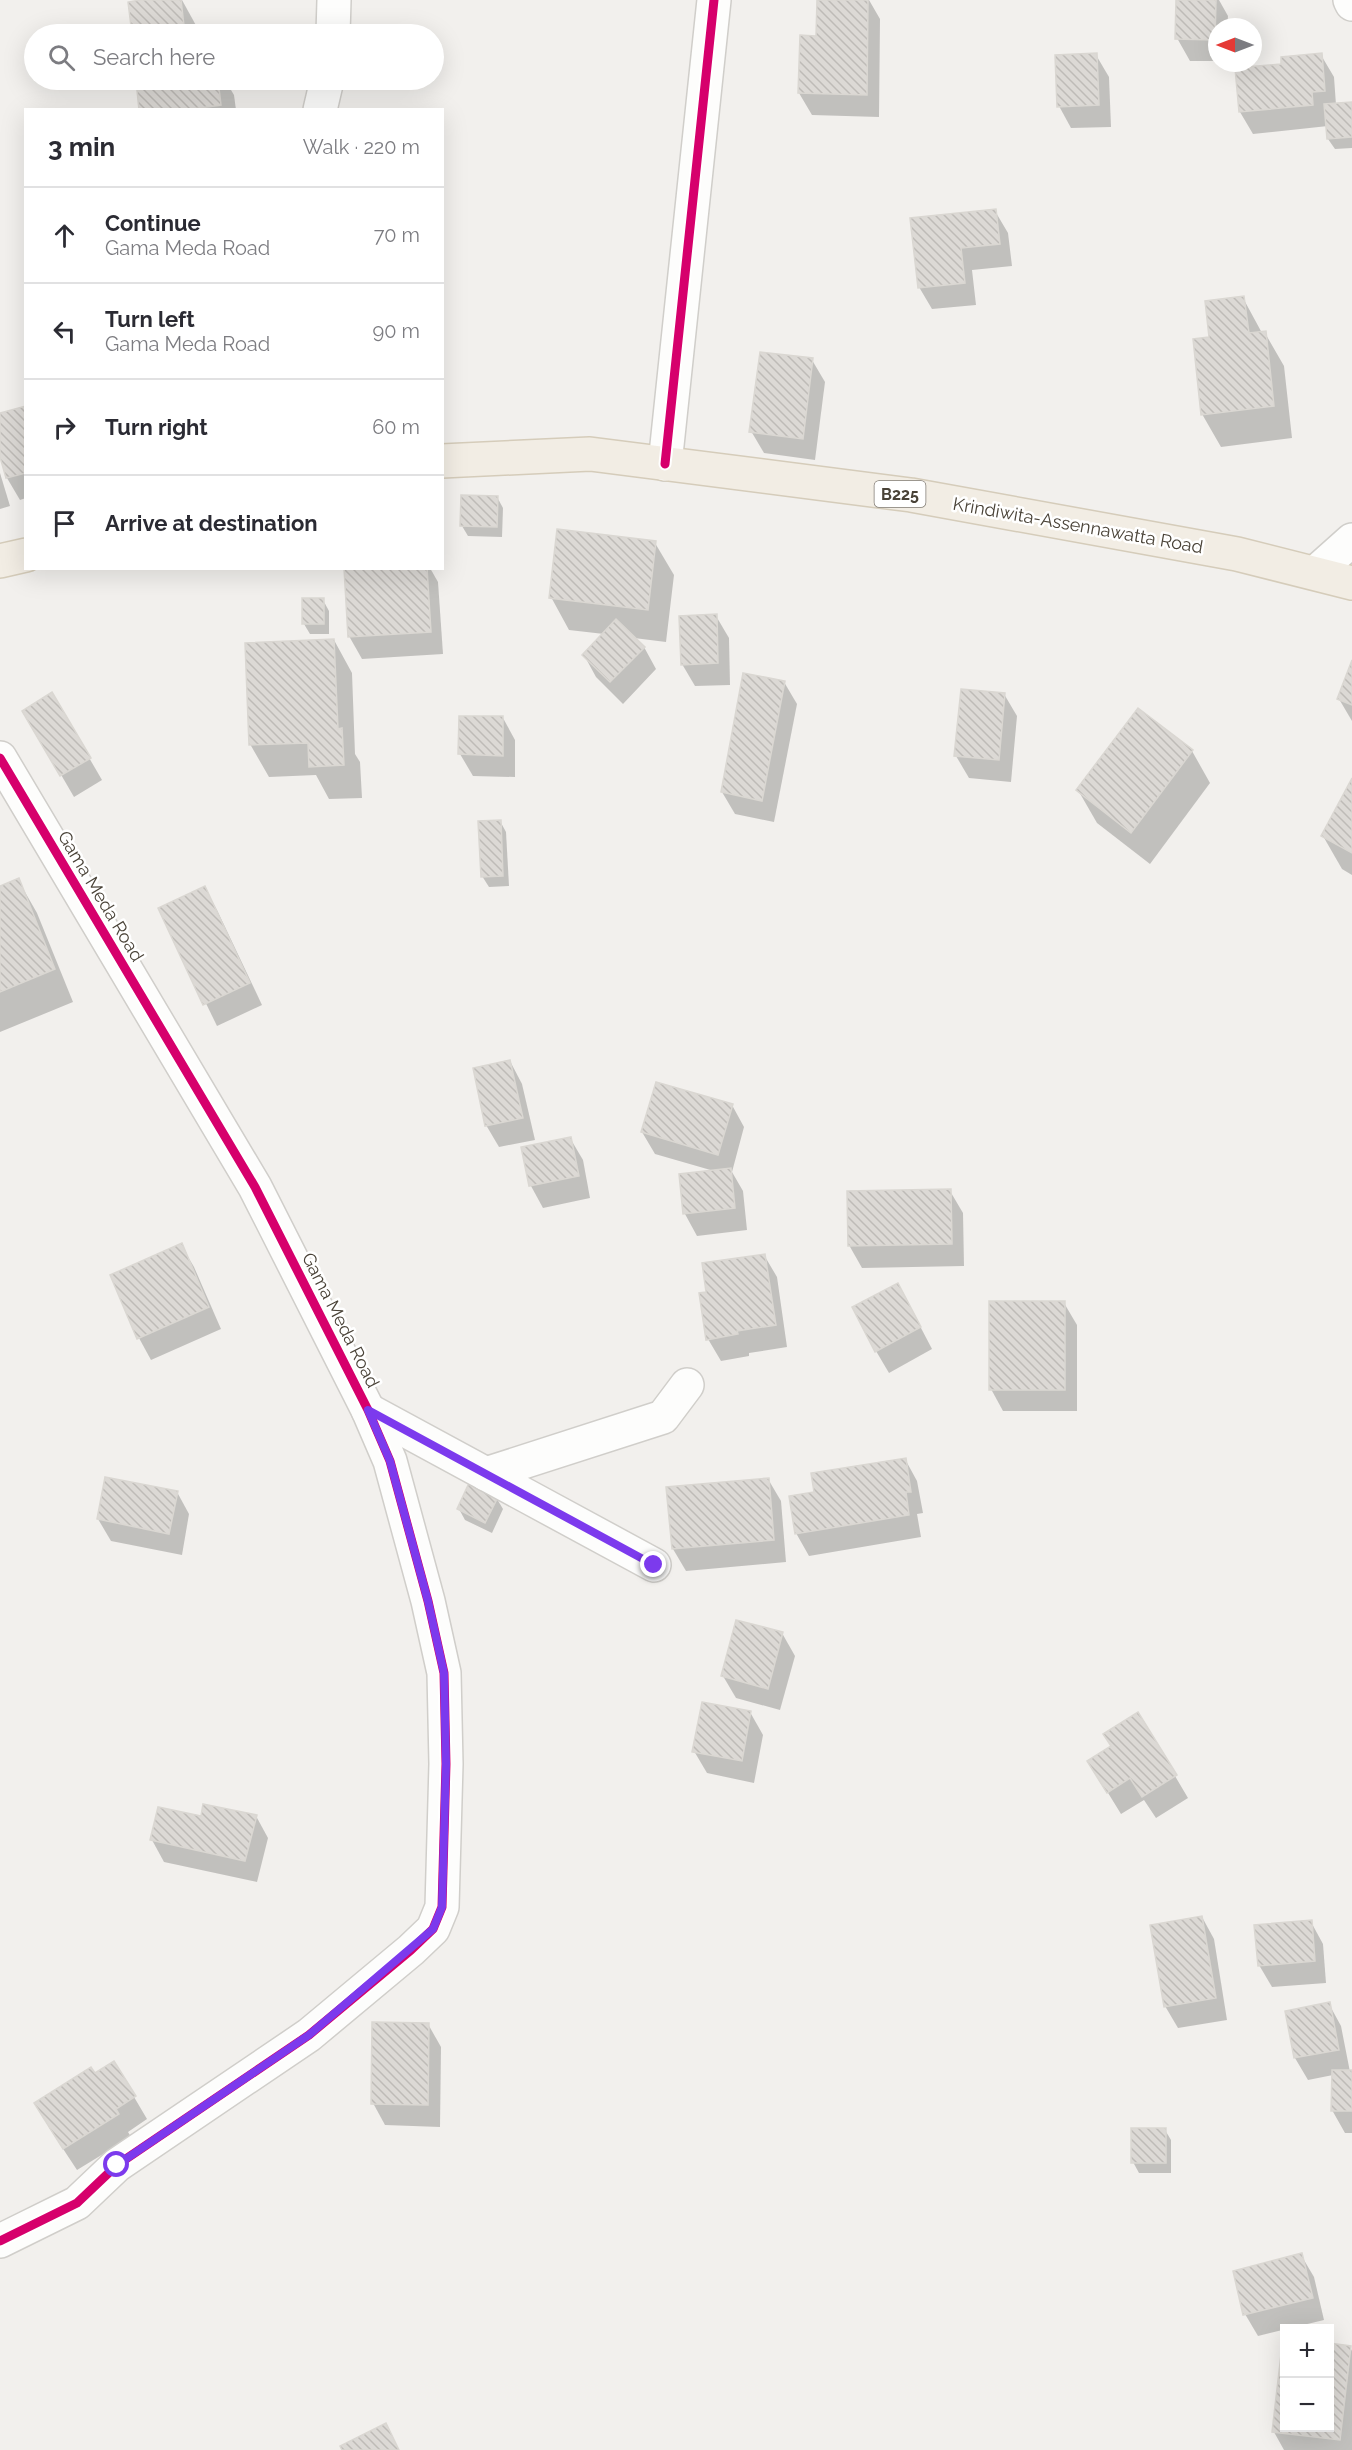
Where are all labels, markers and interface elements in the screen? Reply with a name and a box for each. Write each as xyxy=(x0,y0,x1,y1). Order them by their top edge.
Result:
north arrow xyxy=(1208,18,1262,72)
search box xyxy=(24,24,444,90)
icon: search xyxy=(45,41,78,74)
text: Search here xyxy=(93,44,215,70)
text: 3 min xyxy=(48,132,115,162)
text: Walk · 220 m xyxy=(303,135,420,159)
text: Continue xyxy=(105,210,201,236)
icon: ahead xyxy=(48,219,81,252)
text: 70 m xyxy=(374,223,420,247)
text: Gama Meda Road xyxy=(105,236,270,260)
text: Turn left xyxy=(105,306,195,332)
icon: left xyxy=(48,315,81,348)
text: 90 m xyxy=(373,319,420,343)
text: Gama Meda Road xyxy=(105,332,270,356)
icon: right xyxy=(48,411,81,444)
text: Turn right xyxy=(105,414,208,440)
text: 60 m xyxy=(372,415,420,439)
road number: B225 xyxy=(874,481,926,507)
street label: Krindiwita-Assennawatta Road xyxy=(951,493,1205,557)
icon: arrive xyxy=(48,507,81,540)
text: Arrive at destination xyxy=(105,510,318,536)
street label: Gama Meda Road xyxy=(54,827,148,965)
street label: Gama Meda Road xyxy=(298,1249,384,1391)
route end xyxy=(640,1551,666,1577)
route start xyxy=(103,2151,129,2177)
map controls xyxy=(1280,2324,1334,2432)
button: + xyxy=(1280,2324,1334,2378)
button: − xyxy=(1280,2378,1334,2432)

